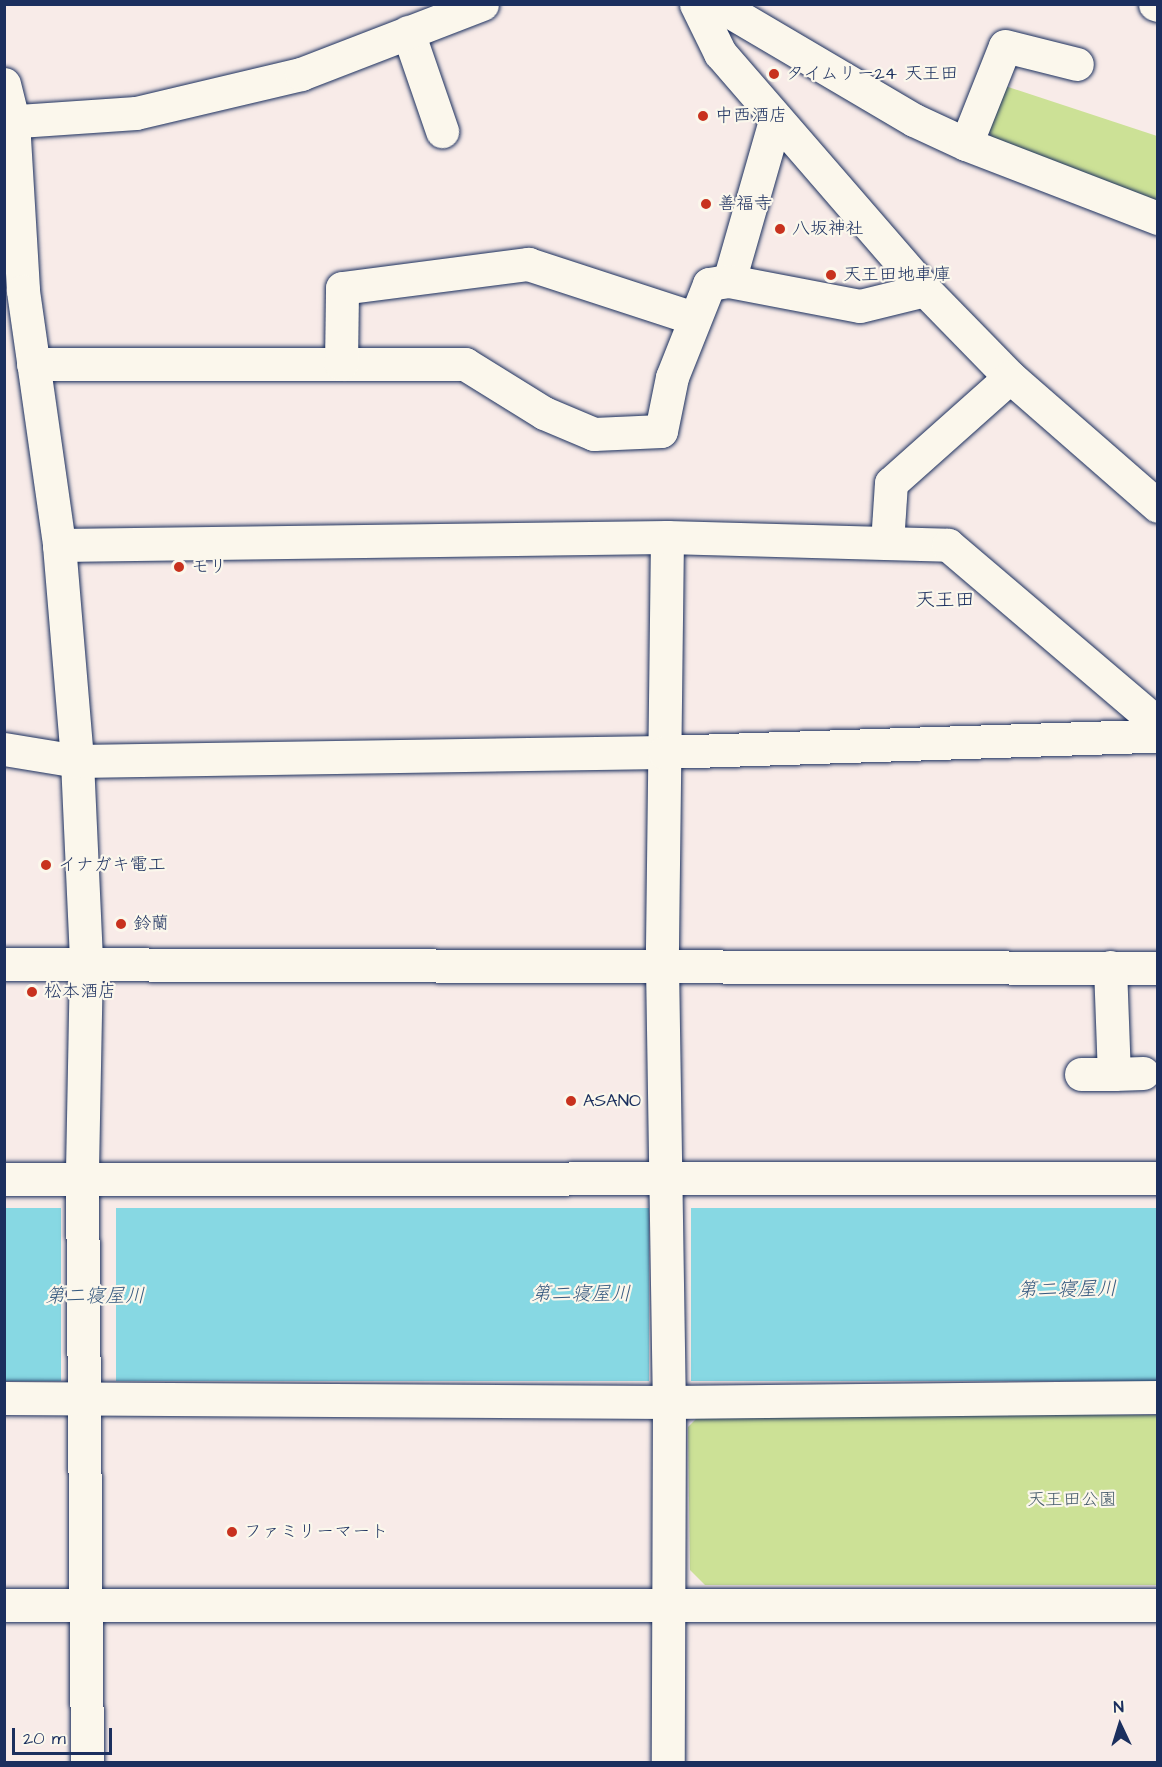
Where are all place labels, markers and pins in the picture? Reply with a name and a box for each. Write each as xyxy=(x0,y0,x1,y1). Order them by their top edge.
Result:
place label: タイムリー24 天王田 xyxy=(786,63,960,85)
marker: タイムリー24 天王田 xyxy=(767,67,781,81)
place label: 中西酒店 xyxy=(715,105,787,127)
marker: 中西酒店 xyxy=(696,109,710,123)
place label: 善福寺 xyxy=(718,193,772,215)
marker: 善福寺 xyxy=(699,197,713,211)
place label: 八坂神社 xyxy=(792,218,864,240)
marker: 八坂神社 xyxy=(773,222,787,236)
place label: 天王田地車庫 xyxy=(843,264,951,286)
marker: 天王田地車庫 xyxy=(824,268,838,282)
place label: モリ xyxy=(191,556,227,578)
marker: モリ xyxy=(172,560,186,574)
place label: イナガキ電工 xyxy=(58,854,166,876)
marker: イナガキ電工 xyxy=(39,858,53,872)
place label: 鈴蘭 xyxy=(133,913,169,935)
marker: 鈴蘭 xyxy=(114,917,128,931)
place label: 松本酒店 xyxy=(44,981,116,1003)
marker: 松本酒店 xyxy=(25,985,39,999)
place label: ASANO xyxy=(583,1090,641,1112)
marker: ASANO xyxy=(564,1094,578,1108)
place label: ファミリーマート xyxy=(244,1521,388,1543)
marker: ファミリーマート xyxy=(225,1525,239,1539)

